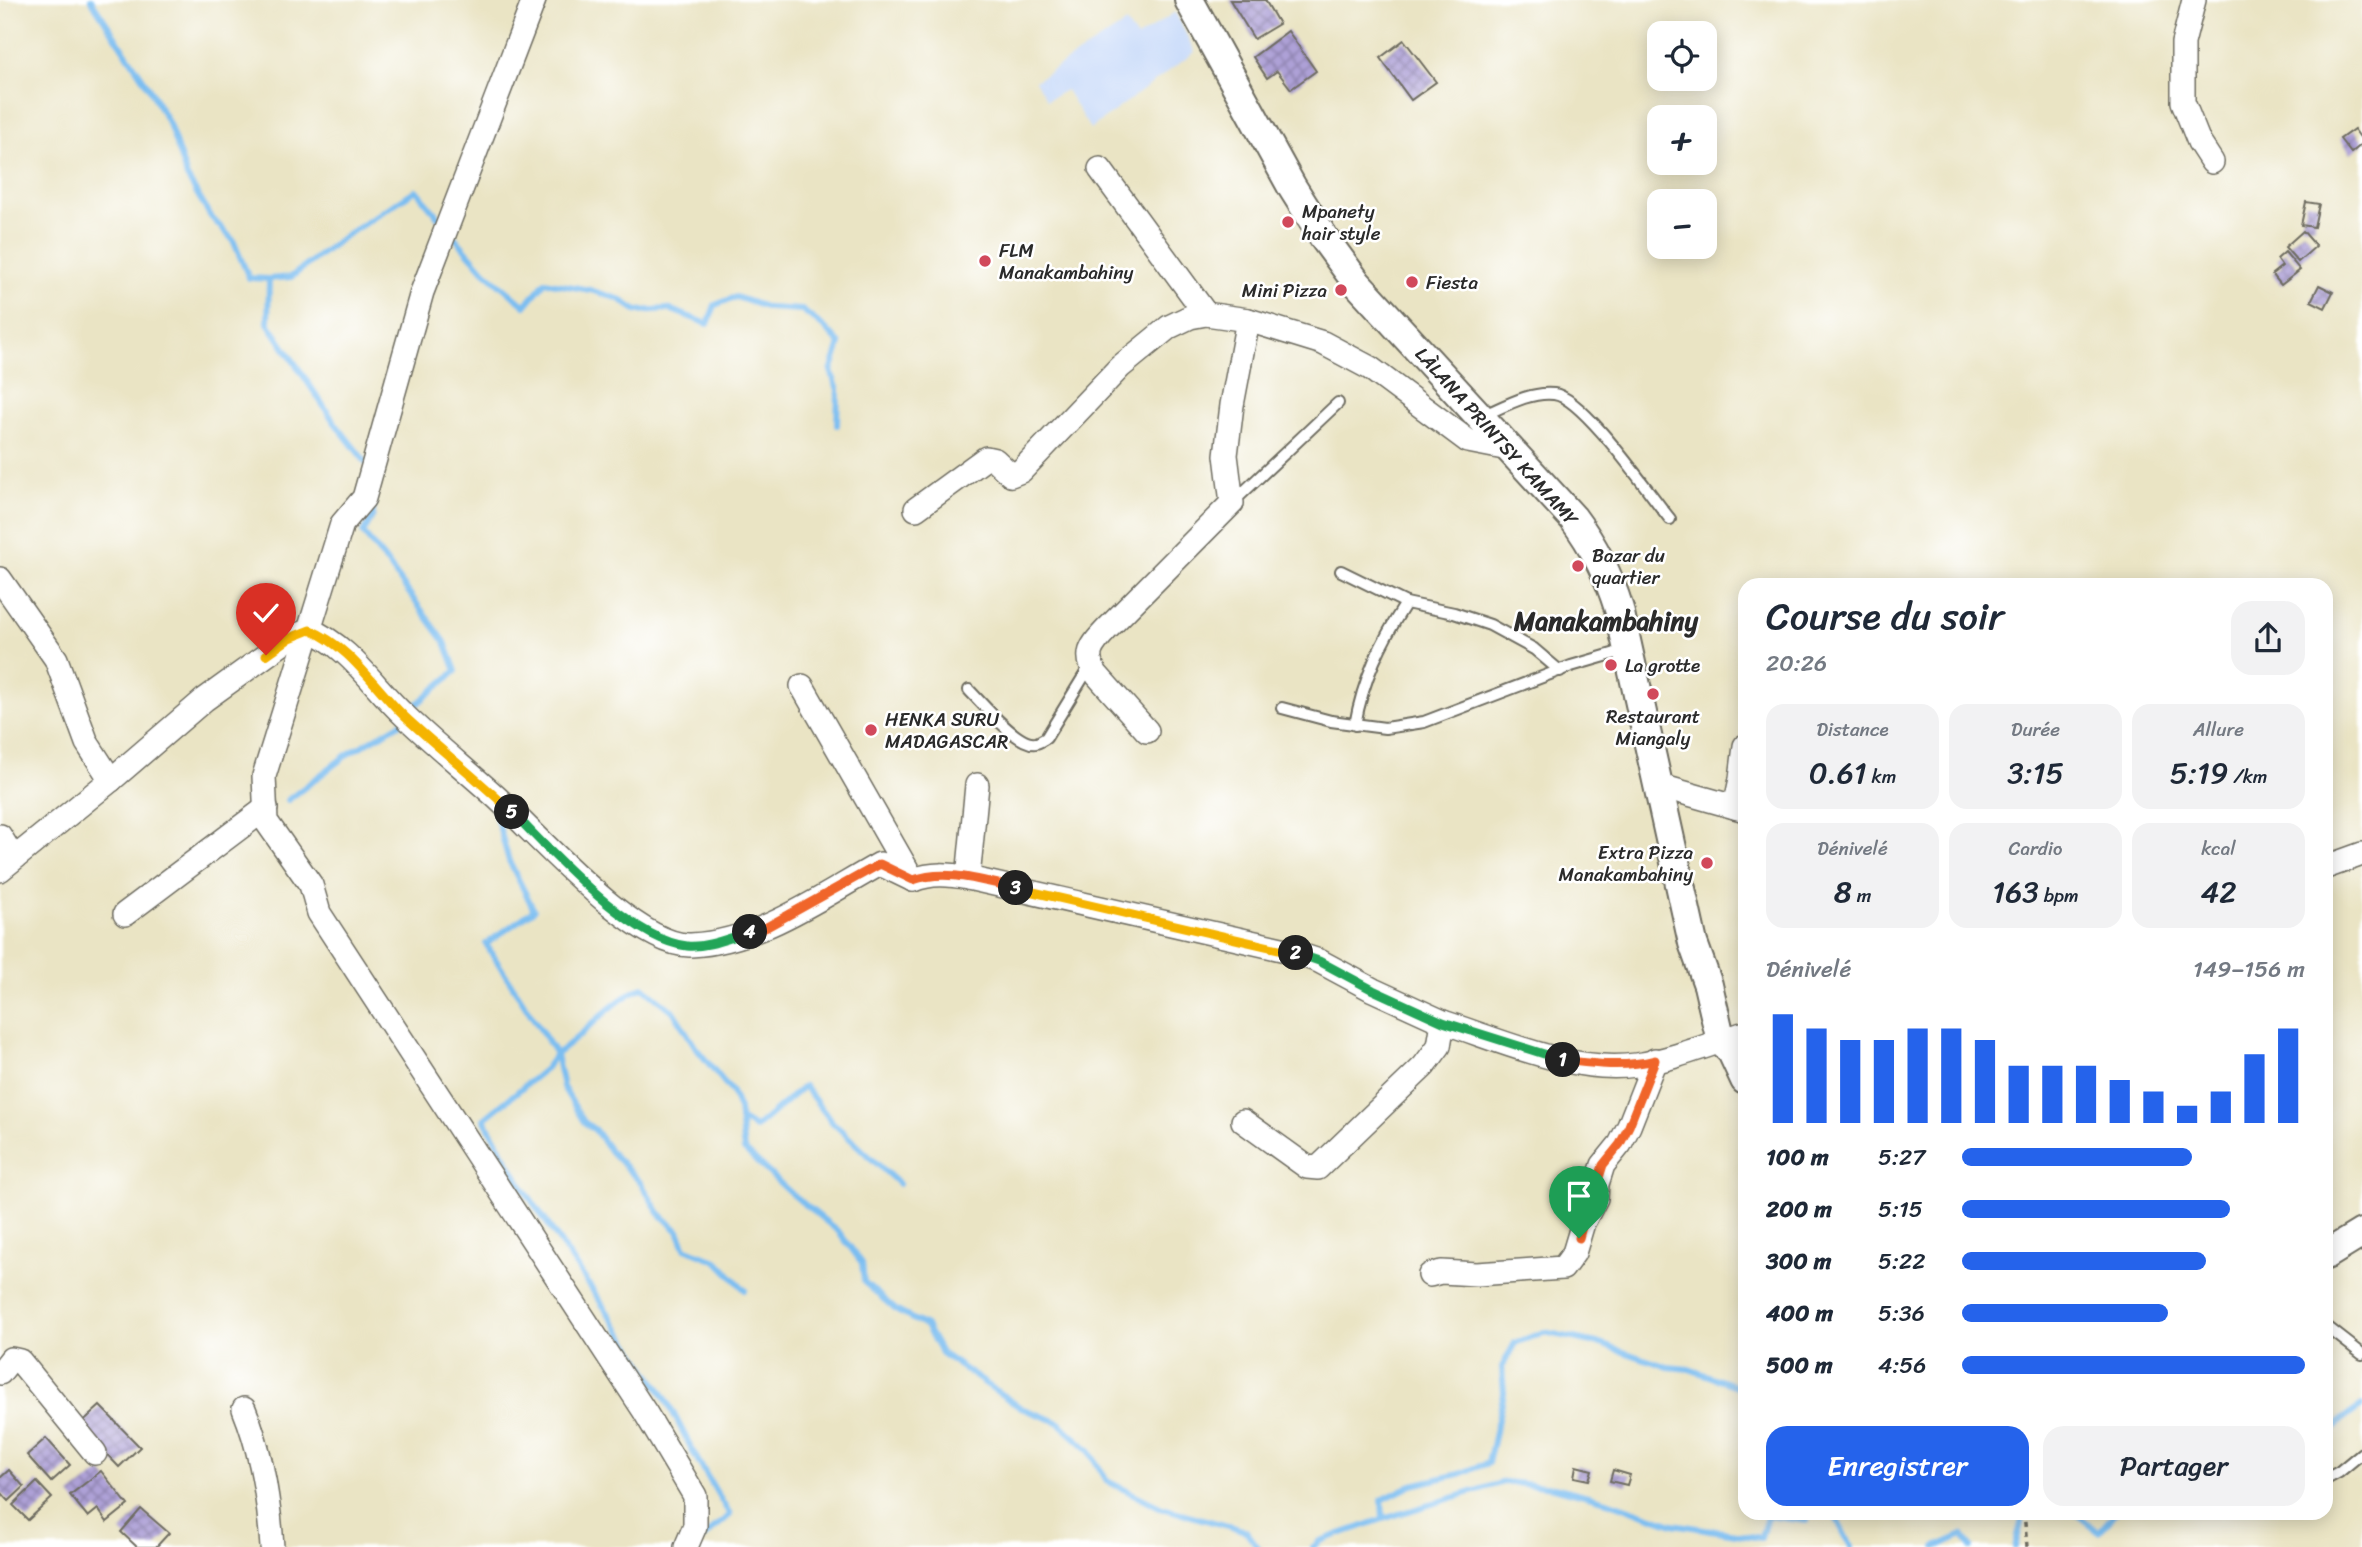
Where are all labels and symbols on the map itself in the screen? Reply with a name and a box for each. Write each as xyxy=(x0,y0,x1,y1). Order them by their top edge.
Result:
place label: Mpanety hair style xyxy=(1301,195,1381,250)
marker: Mpanety hair style xyxy=(1280,214,1296,230)
place label: FLM Manakambahiny xyxy=(999,234,1134,289)
marker: FLM Manakambahiny xyxy=(977,253,993,269)
place label: Fiesta xyxy=(1426,266,1478,299)
place label: Mini Pizza xyxy=(1242,274,1327,307)
marker: Fiesta xyxy=(1404,274,1420,290)
marker: Mini Pizza xyxy=(1333,282,1349,298)
street label: LÀLANA PRINTSY KAMAMY xyxy=(1407,339,1587,535)
place label: Bazar du quartier xyxy=(1592,539,1665,594)
marker: Bazar du quartier xyxy=(1570,558,1586,574)
pin xyxy=(236,583,296,655)
district label: Manakambahiny xyxy=(1513,598,1698,644)
place label: La grotte xyxy=(1625,649,1700,682)
marker: La grotte xyxy=(1603,657,1619,673)
marker: Restaurant Miangaly xyxy=(1645,686,1661,702)
place label: Restaurant Miangaly xyxy=(1606,700,1700,755)
place label: HENKA SURU MADAGASCAR xyxy=(885,703,1008,758)
marker: HENKA SURU MADAGASCAR xyxy=(863,722,879,738)
pin: 5 xyxy=(494,794,530,830)
place label: Extra Pizza Manakambahiny xyxy=(1559,836,1693,891)
marker: Extra Pizza Manakambahiny xyxy=(1699,855,1715,871)
pin: 3 xyxy=(998,870,1034,906)
pin: 4 xyxy=(732,914,768,950)
pin: 2 xyxy=(1278,936,1314,970)
pin: 1 xyxy=(1546,1042,1580,1078)
pin xyxy=(1549,1166,1609,1238)

